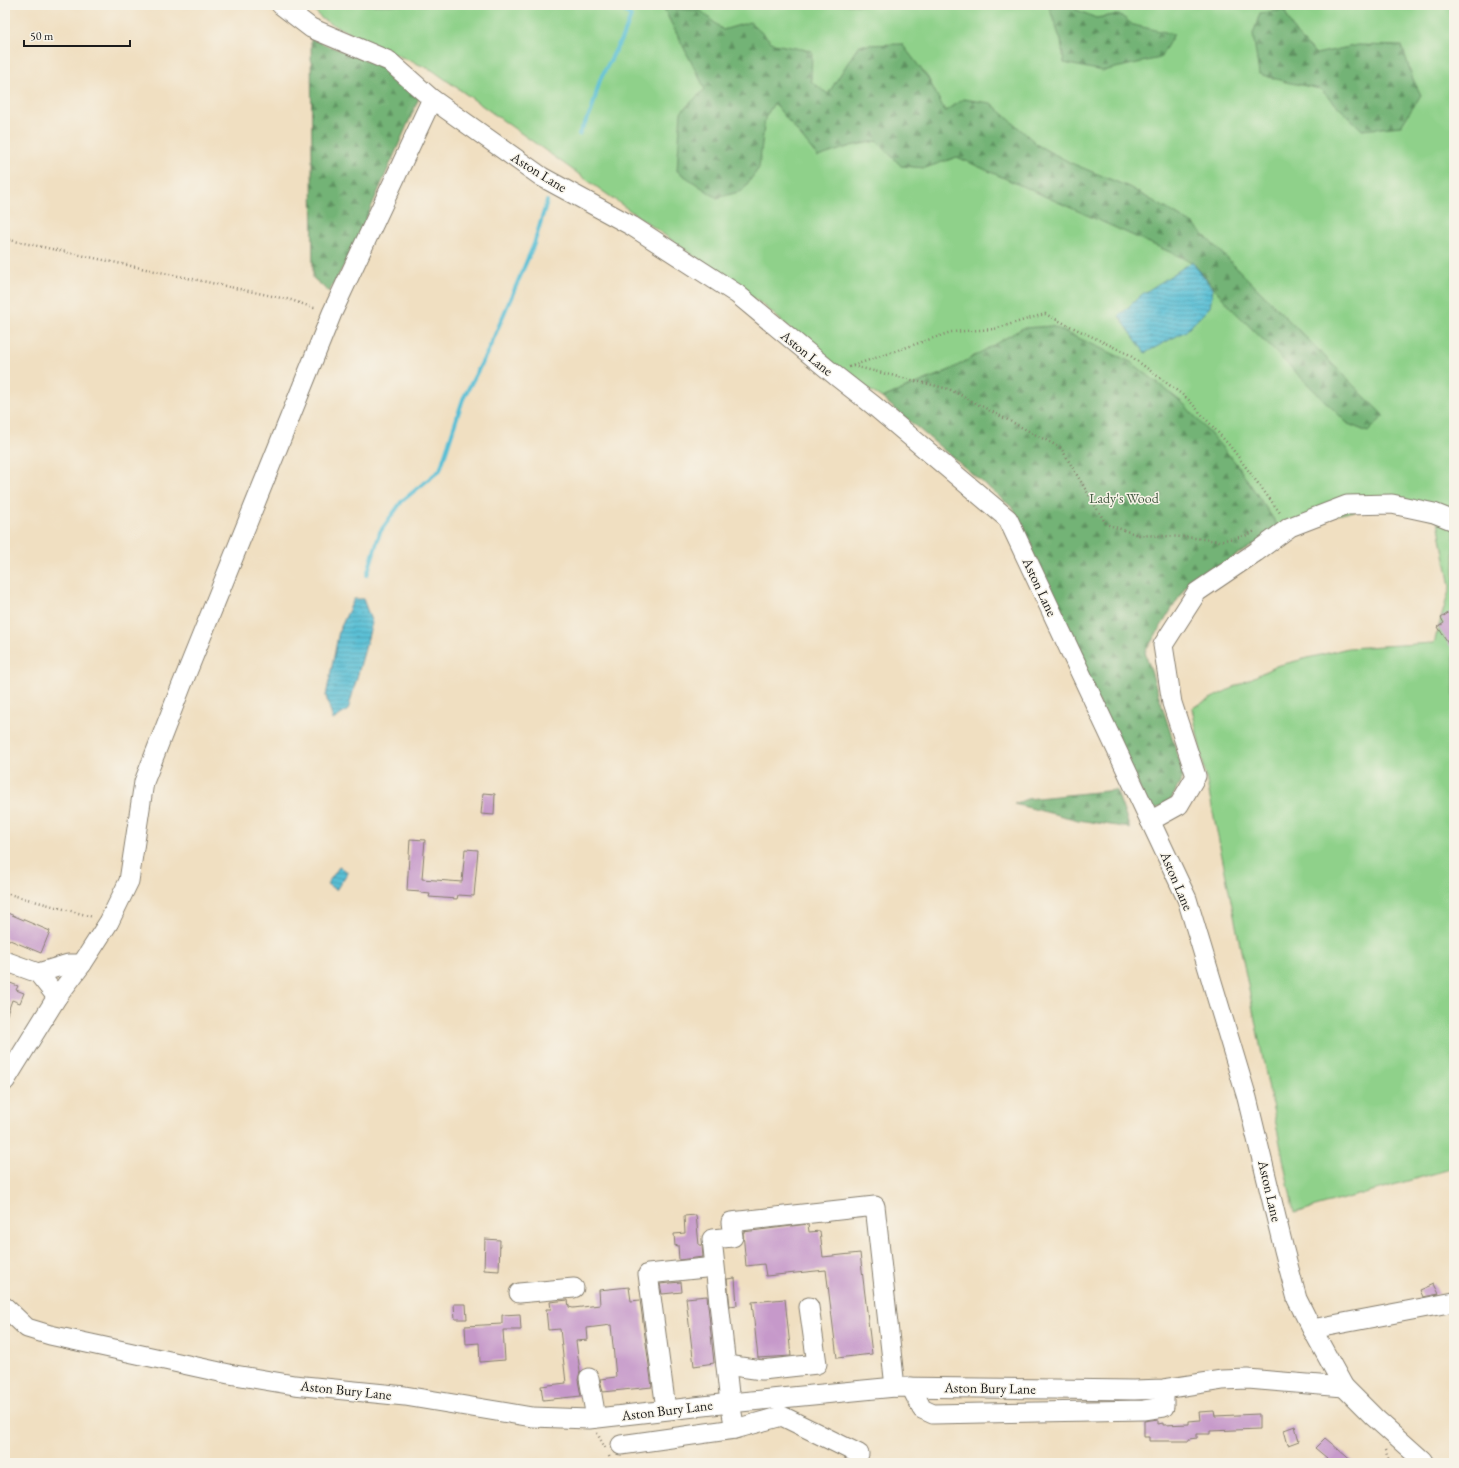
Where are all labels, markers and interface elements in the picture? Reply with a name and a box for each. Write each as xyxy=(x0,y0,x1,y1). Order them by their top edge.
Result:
scale bar xyxy=(24,22,130,48)
text: 50 m xyxy=(30,28,54,44)
street label: Aston Lane xyxy=(507,147,571,196)
street label: Aston Lane xyxy=(776,326,837,380)
park label: Lady's Wood xyxy=(1089,489,1160,507)
street label: Aston Lane xyxy=(1018,554,1062,620)
street label: Aston Lane xyxy=(1156,848,1198,914)
street label: Aston Lane xyxy=(1254,1158,1286,1224)
street label: Aston Bury Lane xyxy=(299,1376,393,1404)
street label: Aston Bury Lane xyxy=(943,1378,1036,1398)
street label: Aston Bury Lane xyxy=(619,1395,714,1425)

